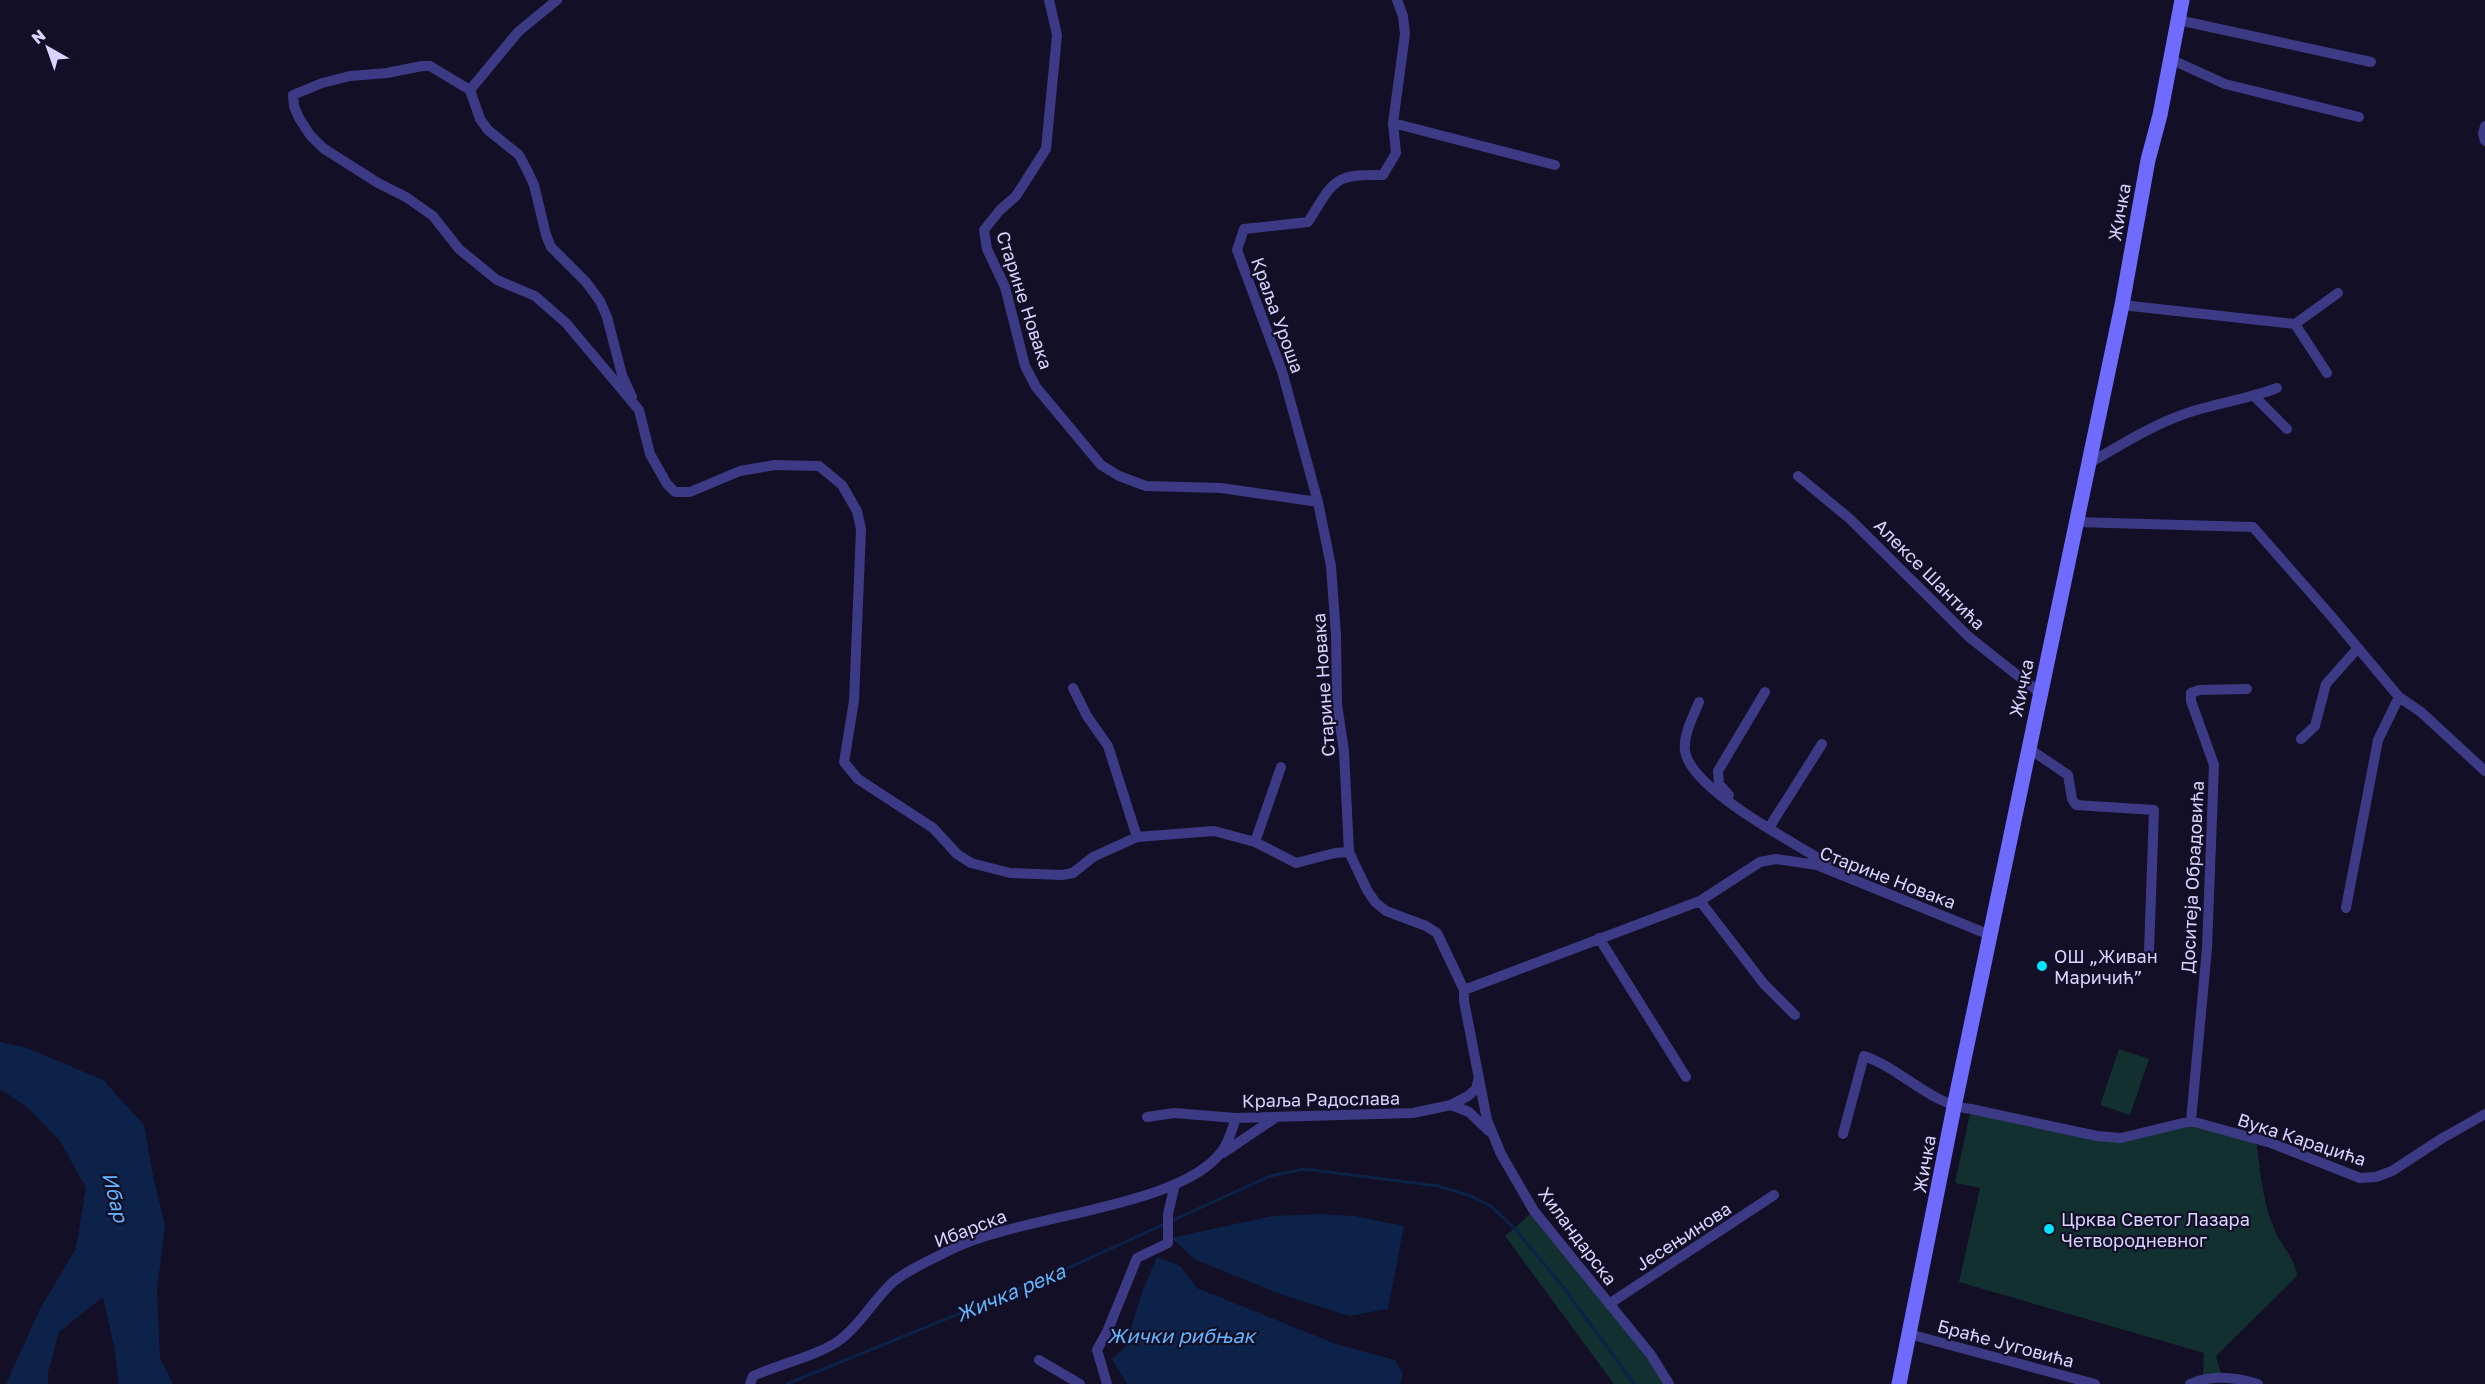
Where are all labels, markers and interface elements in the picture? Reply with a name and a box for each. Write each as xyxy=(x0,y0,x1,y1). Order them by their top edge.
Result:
north arrow xyxy=(18,18,78,78)
text: N xyxy=(27,25,49,48)
street label: Жичка xyxy=(2103,181,2135,243)
street label: Старине Новака xyxy=(992,228,1058,372)
street label: Краља Уроша xyxy=(1247,254,1309,376)
street label: Алексе Шантића xyxy=(1870,514,1990,634)
street label: Старине Новака xyxy=(1307,612,1339,758)
street label: Жичка xyxy=(2004,657,2038,719)
street label: Доситеја Обрадовића xyxy=(2176,780,2208,974)
street label: Старине Новака xyxy=(1817,841,1959,913)
place label: ОШ „Живан Маричић” xyxy=(2054,945,2158,988)
marker: ОШ „Живан Маричић” xyxy=(2035,959,2049,973)
street label: Краља Радослава xyxy=(1242,1087,1400,1111)
street label: Вука Караџића xyxy=(2235,1108,2369,1170)
street label: Жичка xyxy=(1908,1133,1940,1195)
water label: Ибар xyxy=(98,1169,134,1226)
street label: Хиландарска xyxy=(1534,1183,1622,1289)
street label: Јесењинова xyxy=(1631,1197,1735,1275)
street label: Ибарска xyxy=(931,1204,1009,1252)
place label: Црква Светог Лазара Четвородневног xyxy=(2061,1208,2250,1251)
marker: Црква Светог Лазара Четвородневног xyxy=(2042,1222,2056,1236)
water label: Жичка река xyxy=(952,1258,1069,1326)
street label: Браће Југовића xyxy=(1935,1314,2077,1372)
water label: Жички рибњак xyxy=(1107,1323,1257,1347)

